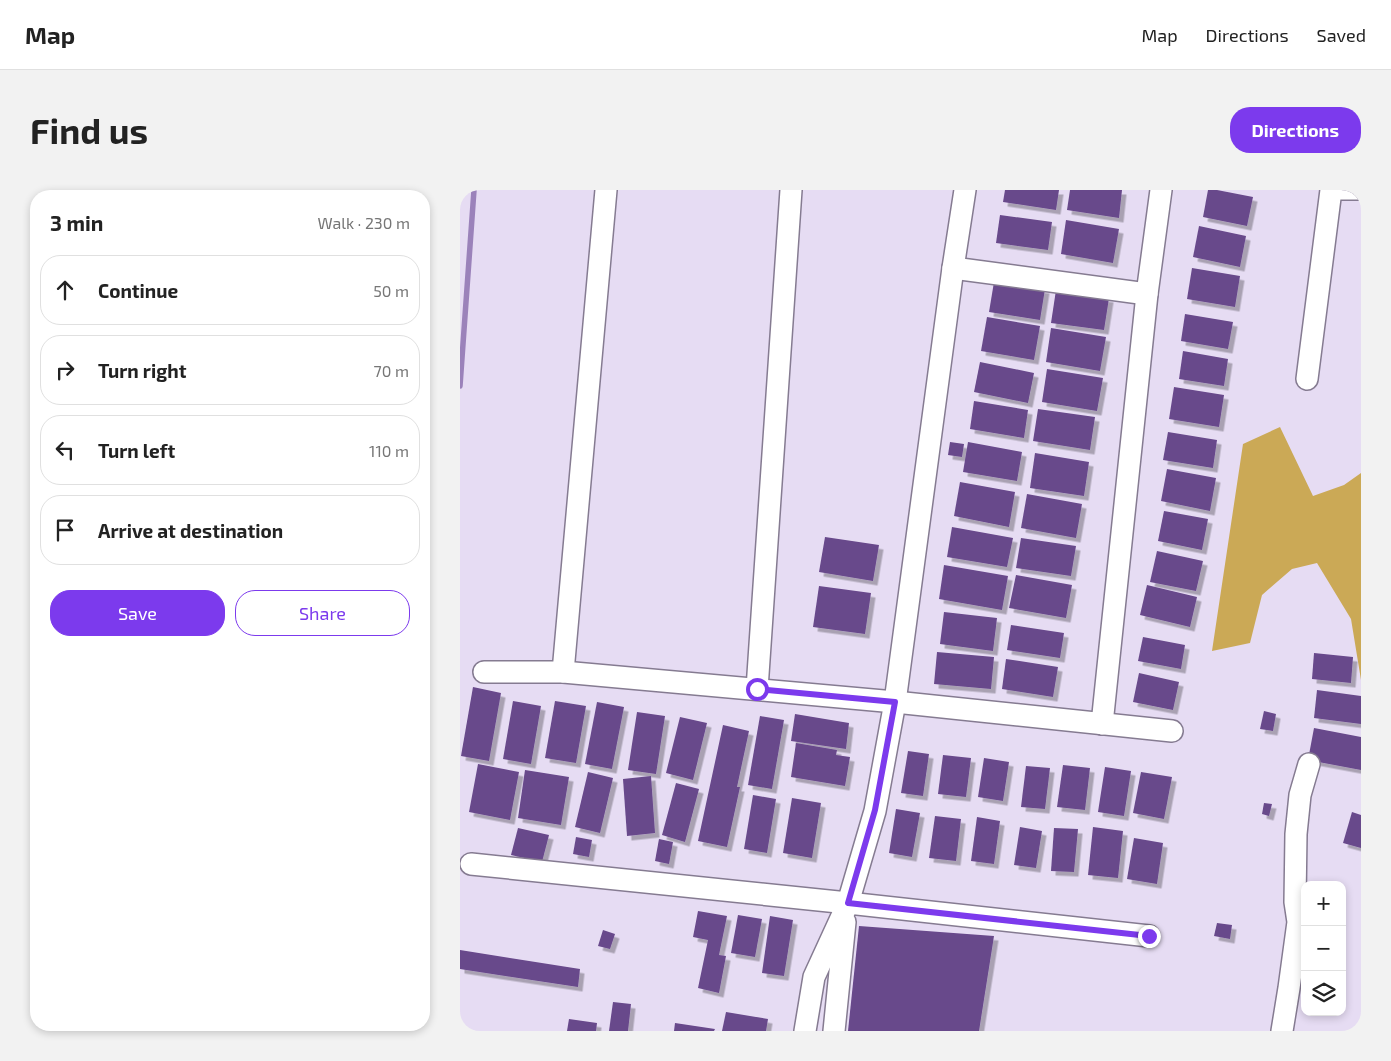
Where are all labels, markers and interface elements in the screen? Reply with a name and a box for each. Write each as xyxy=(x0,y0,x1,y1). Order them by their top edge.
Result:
text: Map xyxy=(25,20,75,49)
text: Map xyxy=(1141,24,1178,46)
text: Directions xyxy=(1206,24,1289,46)
text: Saved xyxy=(1317,24,1366,46)
button: Directions xyxy=(1230,107,1361,153)
text: Find us xyxy=(30,109,148,151)
text: 3 min xyxy=(50,210,103,235)
text: Walk · 230 m xyxy=(317,213,410,232)
icon: ahead xyxy=(51,276,79,304)
text: Continue xyxy=(98,279,178,302)
text: 50 m xyxy=(373,281,409,300)
icon: right xyxy=(51,356,79,384)
text: Turn right xyxy=(98,359,186,382)
text: 70 m xyxy=(374,361,409,380)
icon: left xyxy=(51,436,79,464)
text: Turn left xyxy=(98,439,175,462)
text: 110 m xyxy=(369,441,409,460)
icon: arrive xyxy=(51,516,79,544)
text: Arrive at destination xyxy=(98,519,283,542)
button: Save xyxy=(50,590,225,636)
button: Share xyxy=(235,590,410,636)
route start xyxy=(746,678,769,701)
map controls xyxy=(1301,881,1346,1016)
button: + xyxy=(1301,881,1346,926)
route end xyxy=(1138,925,1161,948)
button: − xyxy=(1301,926,1346,971)
button: layers xyxy=(1301,971,1346,1016)

